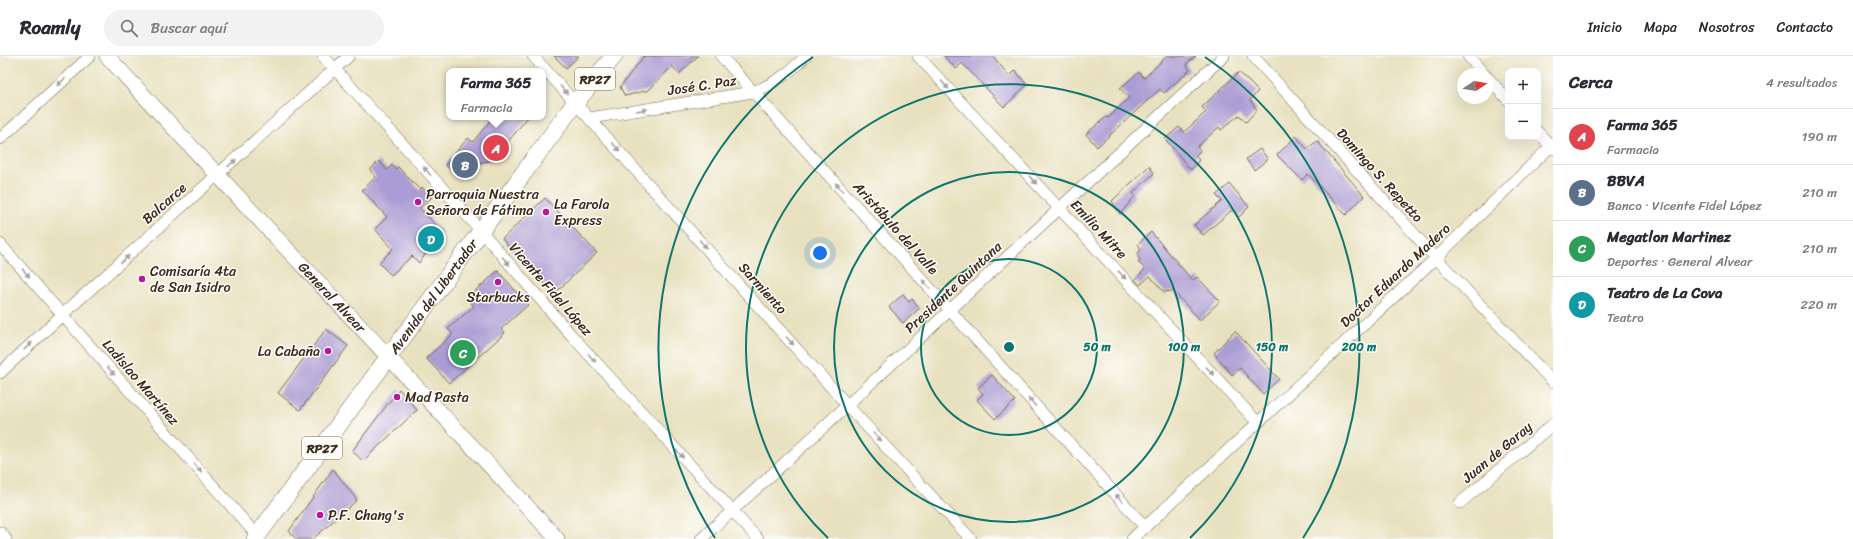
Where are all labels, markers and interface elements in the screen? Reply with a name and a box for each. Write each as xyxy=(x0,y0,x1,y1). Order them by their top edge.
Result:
search box xyxy=(104,10,384,46)
text: Roamly xyxy=(20,11,80,44)
text: Buscar aquí xyxy=(150,15,227,41)
text: Inicio xyxy=(1587,15,1622,40)
text: Mapa xyxy=(1644,15,1677,40)
text: Nosotros xyxy=(1699,15,1754,40)
text: Contacto xyxy=(1776,15,1833,40)
icon: search xyxy=(118,17,140,39)
text: Cerca xyxy=(1569,67,1612,97)
popup xyxy=(446,68,546,120)
road number: RP27 xyxy=(575,68,615,90)
street label: José C. Paz xyxy=(665,68,739,103)
north arrow xyxy=(1457,68,1493,104)
map controls xyxy=(1505,68,1541,140)
button: + xyxy=(1505,68,1541,104)
text: Farma 365 xyxy=(461,70,531,96)
text: 4 resultados xyxy=(1766,71,1837,94)
one-way arrow xyxy=(56,78,67,87)
one-way arrow xyxy=(940,80,949,89)
one-way arrow xyxy=(559,85,568,95)
text: Farmacia xyxy=(461,96,513,119)
button: − xyxy=(1505,104,1541,140)
one-way arrow xyxy=(636,107,648,113)
text: Farma 365 xyxy=(1607,112,1678,138)
street label: Domingo S. Repetto xyxy=(1330,122,1429,229)
text: A xyxy=(1578,125,1586,148)
text: 190 m xyxy=(1802,125,1837,148)
pin: A xyxy=(483,133,509,163)
text: Farmacia xyxy=(1607,138,1659,161)
one-way arrow xyxy=(611,142,621,152)
pin: B xyxy=(452,150,478,180)
one-way arrow xyxy=(227,158,237,167)
one-way arrow xyxy=(422,166,431,176)
text: BBVA xyxy=(1607,168,1645,194)
street label: Aristóbulo del Valle xyxy=(846,175,945,281)
one-way arrow xyxy=(1029,175,1038,185)
street label: Balcarce xyxy=(136,176,193,231)
text: B xyxy=(1578,181,1586,204)
text: 210 m xyxy=(1802,181,1837,204)
place label: Parroquia Nuestra Señora de Fátima xyxy=(426,182,540,223)
one-way arrow xyxy=(835,182,844,193)
place label: La Farola Express xyxy=(554,192,609,233)
street label: Emilio Mitre xyxy=(1064,194,1133,265)
text: Banco · Vicente Fidel López xyxy=(1607,194,1762,217)
marker: Parroquia Nuestra Señora de Fátima xyxy=(413,197,423,207)
marker: La Farola Express xyxy=(541,207,551,217)
street label: Doctor Eduardo Madero xyxy=(1334,217,1457,334)
pin: D xyxy=(418,224,444,254)
text: Megatlon Martinez xyxy=(1607,224,1731,250)
street label: Avenida del Libertador xyxy=(382,232,485,361)
street label: Presidente Quintana xyxy=(899,235,1009,340)
street label: Vicente Fidel López xyxy=(502,237,599,342)
text: C xyxy=(1578,237,1586,260)
text: 210 m xyxy=(1802,237,1837,260)
one-way arrow xyxy=(698,239,707,249)
your location xyxy=(810,243,830,263)
text: Deportes · General Alvear xyxy=(1607,250,1752,273)
one-way arrow xyxy=(119,254,130,263)
one-way arrow xyxy=(502,255,511,266)
street label: General Alvear xyxy=(292,256,373,340)
street label: Sarmiento xyxy=(732,256,793,320)
place label: Comisaría 4ta de San Isidro xyxy=(150,259,237,300)
one-way arrow xyxy=(21,268,30,278)
one-way arrow xyxy=(1117,270,1126,280)
marker: Comisaría 4ta de San Isidro xyxy=(137,274,147,284)
marker: Starbucks xyxy=(493,277,503,287)
one-way arrow xyxy=(922,279,931,289)
text: Teatro de La Cova xyxy=(1607,280,1722,306)
place label: Starbucks xyxy=(467,285,530,310)
text: D xyxy=(1578,293,1586,316)
text: 220 m xyxy=(1800,293,1837,316)
text: Teatro xyxy=(1607,306,1644,329)
street label: Ladislao Martínez xyxy=(96,333,186,432)
one-way arrow xyxy=(785,335,794,346)
text: 50 m xyxy=(1083,336,1111,358)
text: 100 m xyxy=(1168,336,1201,358)
text: 150 m xyxy=(1256,336,1289,358)
text: 200 m xyxy=(1341,336,1377,358)
pin: C xyxy=(450,338,476,368)
place label: La Cabaña xyxy=(258,339,320,364)
centre of rings xyxy=(1002,340,1016,354)
one-way arrow xyxy=(24,342,33,351)
marker: La Cabaña xyxy=(323,346,333,356)
one-way arrow xyxy=(588,353,597,363)
one-way arrow xyxy=(107,365,116,376)
one-way arrow xyxy=(1205,366,1215,376)
place label: Mad Pasta xyxy=(405,385,469,410)
marker: Mad Pasta xyxy=(392,392,402,402)
one-way arrow xyxy=(1028,397,1037,406)
street label: Juan de Garay xyxy=(1456,415,1539,490)
one-way arrow xyxy=(872,432,882,442)
road number: RP27 xyxy=(302,437,342,459)
one-way arrow xyxy=(675,449,685,459)
one-way arrow xyxy=(193,463,202,473)
one-way arrow xyxy=(1114,493,1123,504)
place label: P.F. Chang's xyxy=(328,503,404,528)
marker: P.F. Chang's xyxy=(315,510,325,520)

